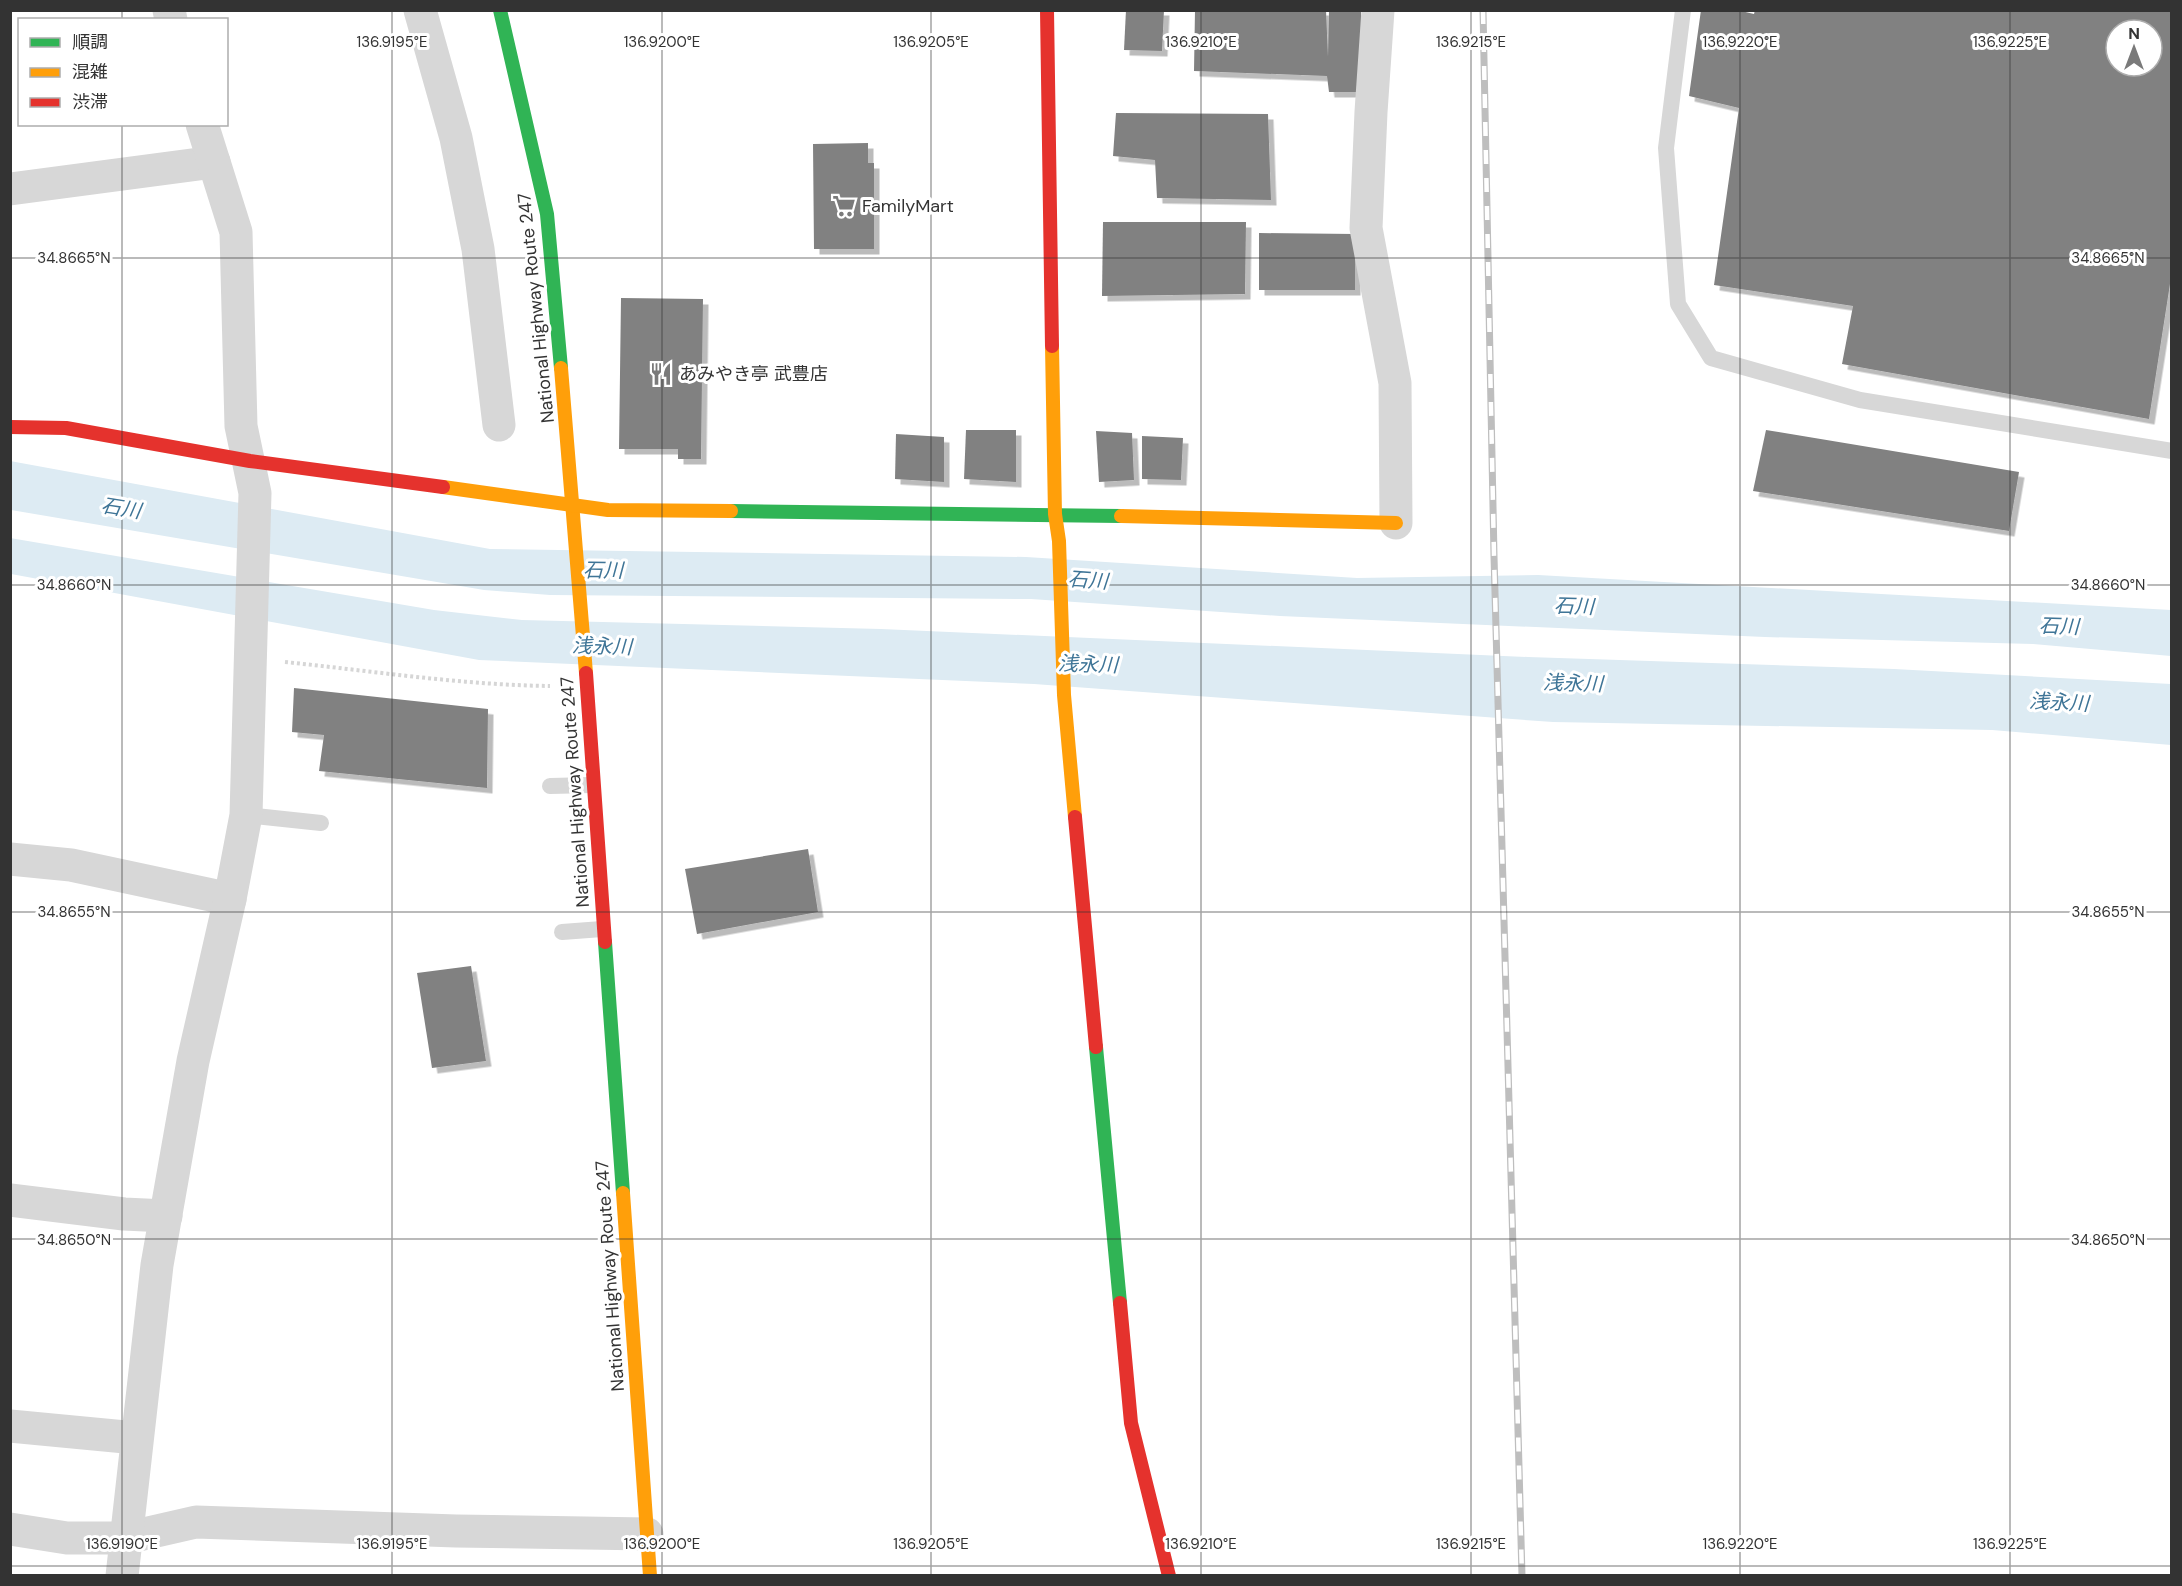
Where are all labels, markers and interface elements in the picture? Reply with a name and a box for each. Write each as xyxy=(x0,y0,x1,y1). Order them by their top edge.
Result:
legend xyxy=(18,18,228,126)
north arrow xyxy=(2104,18,2164,78)
text: N xyxy=(2128,23,2140,44)
text: 順調 xyxy=(72,30,108,54)
text: 136.9195°E xyxy=(357,32,427,52)
text: 136.9200°E xyxy=(624,32,700,52)
text: 136.9205°E xyxy=(893,32,969,52)
text: 136.9210°E xyxy=(1165,32,1237,52)
text: 136.9215°E xyxy=(1436,32,1506,52)
text: 136.9220°E xyxy=(1702,32,1778,52)
text: 136.9225°E xyxy=(1973,32,2047,52)
text: 混雑 xyxy=(72,60,108,84)
text: 渋滞 xyxy=(72,90,108,114)
street label: National Highway Route 247 xyxy=(512,192,560,424)
supermarket icon: FamilyMart xyxy=(831,193,857,219)
place label: FamilyMart xyxy=(862,194,954,218)
text: 34.8665°N xyxy=(37,248,111,268)
text: 34.8665°N xyxy=(2071,248,2145,268)
restaurant icon: あみやき亭 武豊店 xyxy=(648,361,674,387)
place label: あみやき亭 武豊店 xyxy=(679,362,828,386)
water label: 石川 xyxy=(99,492,145,524)
water label: 石川 xyxy=(583,557,625,583)
water label: 石川 xyxy=(1067,566,1111,595)
text: 34.8660°N xyxy=(37,575,111,595)
text: 34.8660°N xyxy=(2071,575,2145,595)
water label: 石川 xyxy=(1554,592,1596,620)
water label: 石川 xyxy=(2039,612,2081,640)
water label: 浅永川 xyxy=(572,632,634,660)
water label: 浅永川 xyxy=(1058,650,1120,678)
water label: 浅永川 xyxy=(1543,669,1605,697)
street label: National Highway Route 247 xyxy=(555,676,595,908)
water label: 浅永川 xyxy=(2028,687,2092,717)
text: 34.8655°N xyxy=(38,902,111,922)
text: 34.8655°N xyxy=(2072,902,2145,922)
street label: National Highway Route 247 xyxy=(590,1160,630,1392)
text: 34.8650°N xyxy=(37,1230,111,1250)
text: 34.8650°N xyxy=(2071,1230,2145,1250)
text: 136.9190°E xyxy=(86,1534,158,1554)
text: 136.9195°E xyxy=(357,1534,427,1554)
text: 136.9200°E xyxy=(624,1534,700,1554)
text: 136.9205°E xyxy=(893,1534,969,1554)
text: 136.9210°E xyxy=(1165,1534,1237,1554)
text: 136.9215°E xyxy=(1436,1534,1506,1554)
text: 136.9220°E xyxy=(1702,1534,1778,1554)
text: 136.9225°E xyxy=(1973,1534,2047,1554)

